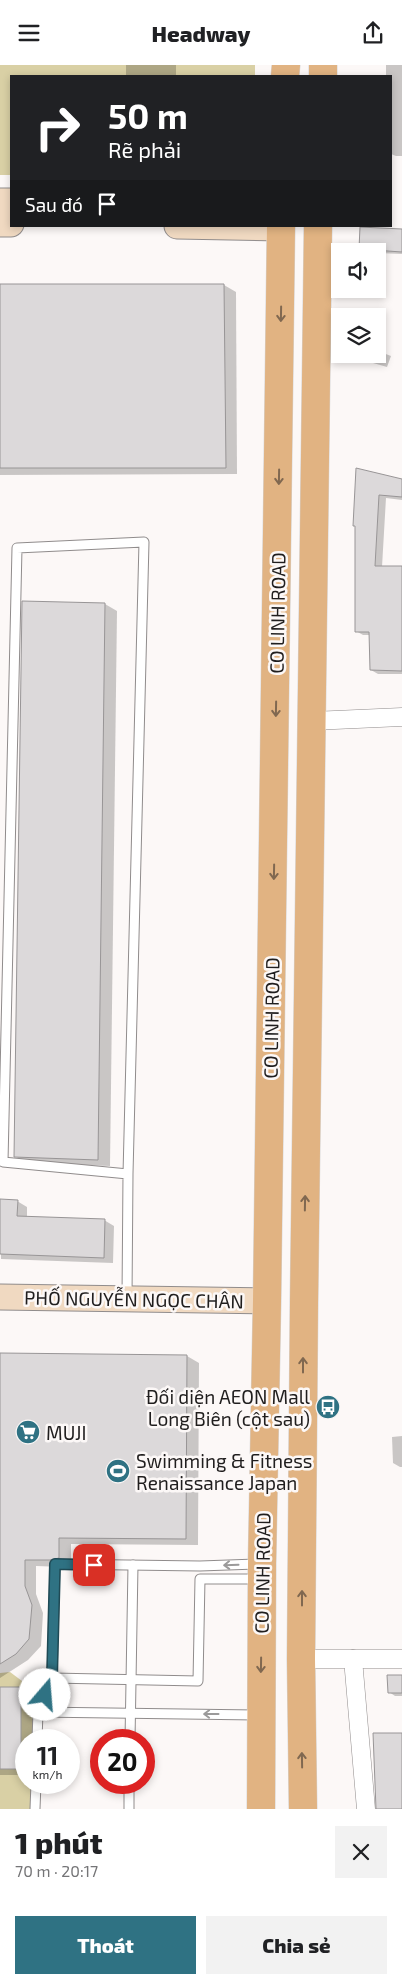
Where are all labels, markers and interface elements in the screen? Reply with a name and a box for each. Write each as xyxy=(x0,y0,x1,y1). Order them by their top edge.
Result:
icon: menu xyxy=(15,19,43,47)
icon: share xyxy=(359,19,387,47)
text: Headway xyxy=(152,20,250,46)
text: 50 m xyxy=(108,94,188,136)
icon: right xyxy=(25,95,90,160)
text: Rẽ phải xyxy=(108,136,181,162)
icon: arrive xyxy=(93,190,121,218)
text: Sau đó xyxy=(25,193,83,216)
map controls xyxy=(331,243,386,363)
button: sound xyxy=(331,243,386,298)
one-way arrow xyxy=(276,306,286,322)
button: layers xyxy=(331,308,386,363)
one-way arrow xyxy=(274,468,284,484)
street label: CO LINH ROAD xyxy=(264,552,290,674)
one-way arrow xyxy=(271,700,281,717)
one-way arrow xyxy=(269,863,278,879)
street label: CO LINH ROAD xyxy=(258,957,284,1079)
one-way arrow xyxy=(300,1195,310,1212)
street label: PHỐ NGUYỄN NGỌC CHÂN xyxy=(24,1284,244,1312)
one-way arrow xyxy=(298,1358,308,1374)
place label: Đối diện AEON Mall Long Biên (cột sau) xyxy=(146,1385,310,1430)
bus stop icon: Đối diện AEON Mall Long Biên (cột sau) xyxy=(315,1394,341,1420)
supermarket icon: MUJI xyxy=(15,1419,41,1445)
place label: MUJI xyxy=(46,1421,86,1444)
place label: Swimming & Fitness Renaissance Japan xyxy=(136,1449,312,1494)
sports icon: Swimming & Fitness Renaissance Japan xyxy=(105,1458,131,1484)
street label: CO LINH ROAD xyxy=(249,1512,275,1634)
pin xyxy=(73,1544,115,1586)
icon: arrive xyxy=(80,1551,108,1579)
one-way arrow xyxy=(223,1560,240,1570)
one-way arrow xyxy=(297,1590,306,1606)
one-way arrow xyxy=(256,1656,266,1672)
position arrow xyxy=(18,1668,70,1720)
one-way arrow xyxy=(204,1709,220,1719)
speed limit sign: 20 xyxy=(90,1729,155,1794)
text: 11 xyxy=(37,1740,58,1770)
one-way arrow xyxy=(298,1753,307,1769)
text: km/h xyxy=(33,1767,62,1781)
text: 1 phút xyxy=(15,1824,103,1860)
button: close xyxy=(335,1826,387,1878)
text: 70 m · 20:17 xyxy=(15,1861,98,1880)
button: Thoát xyxy=(15,1916,196,1974)
button: Chia sẻ xyxy=(206,1916,387,1974)

